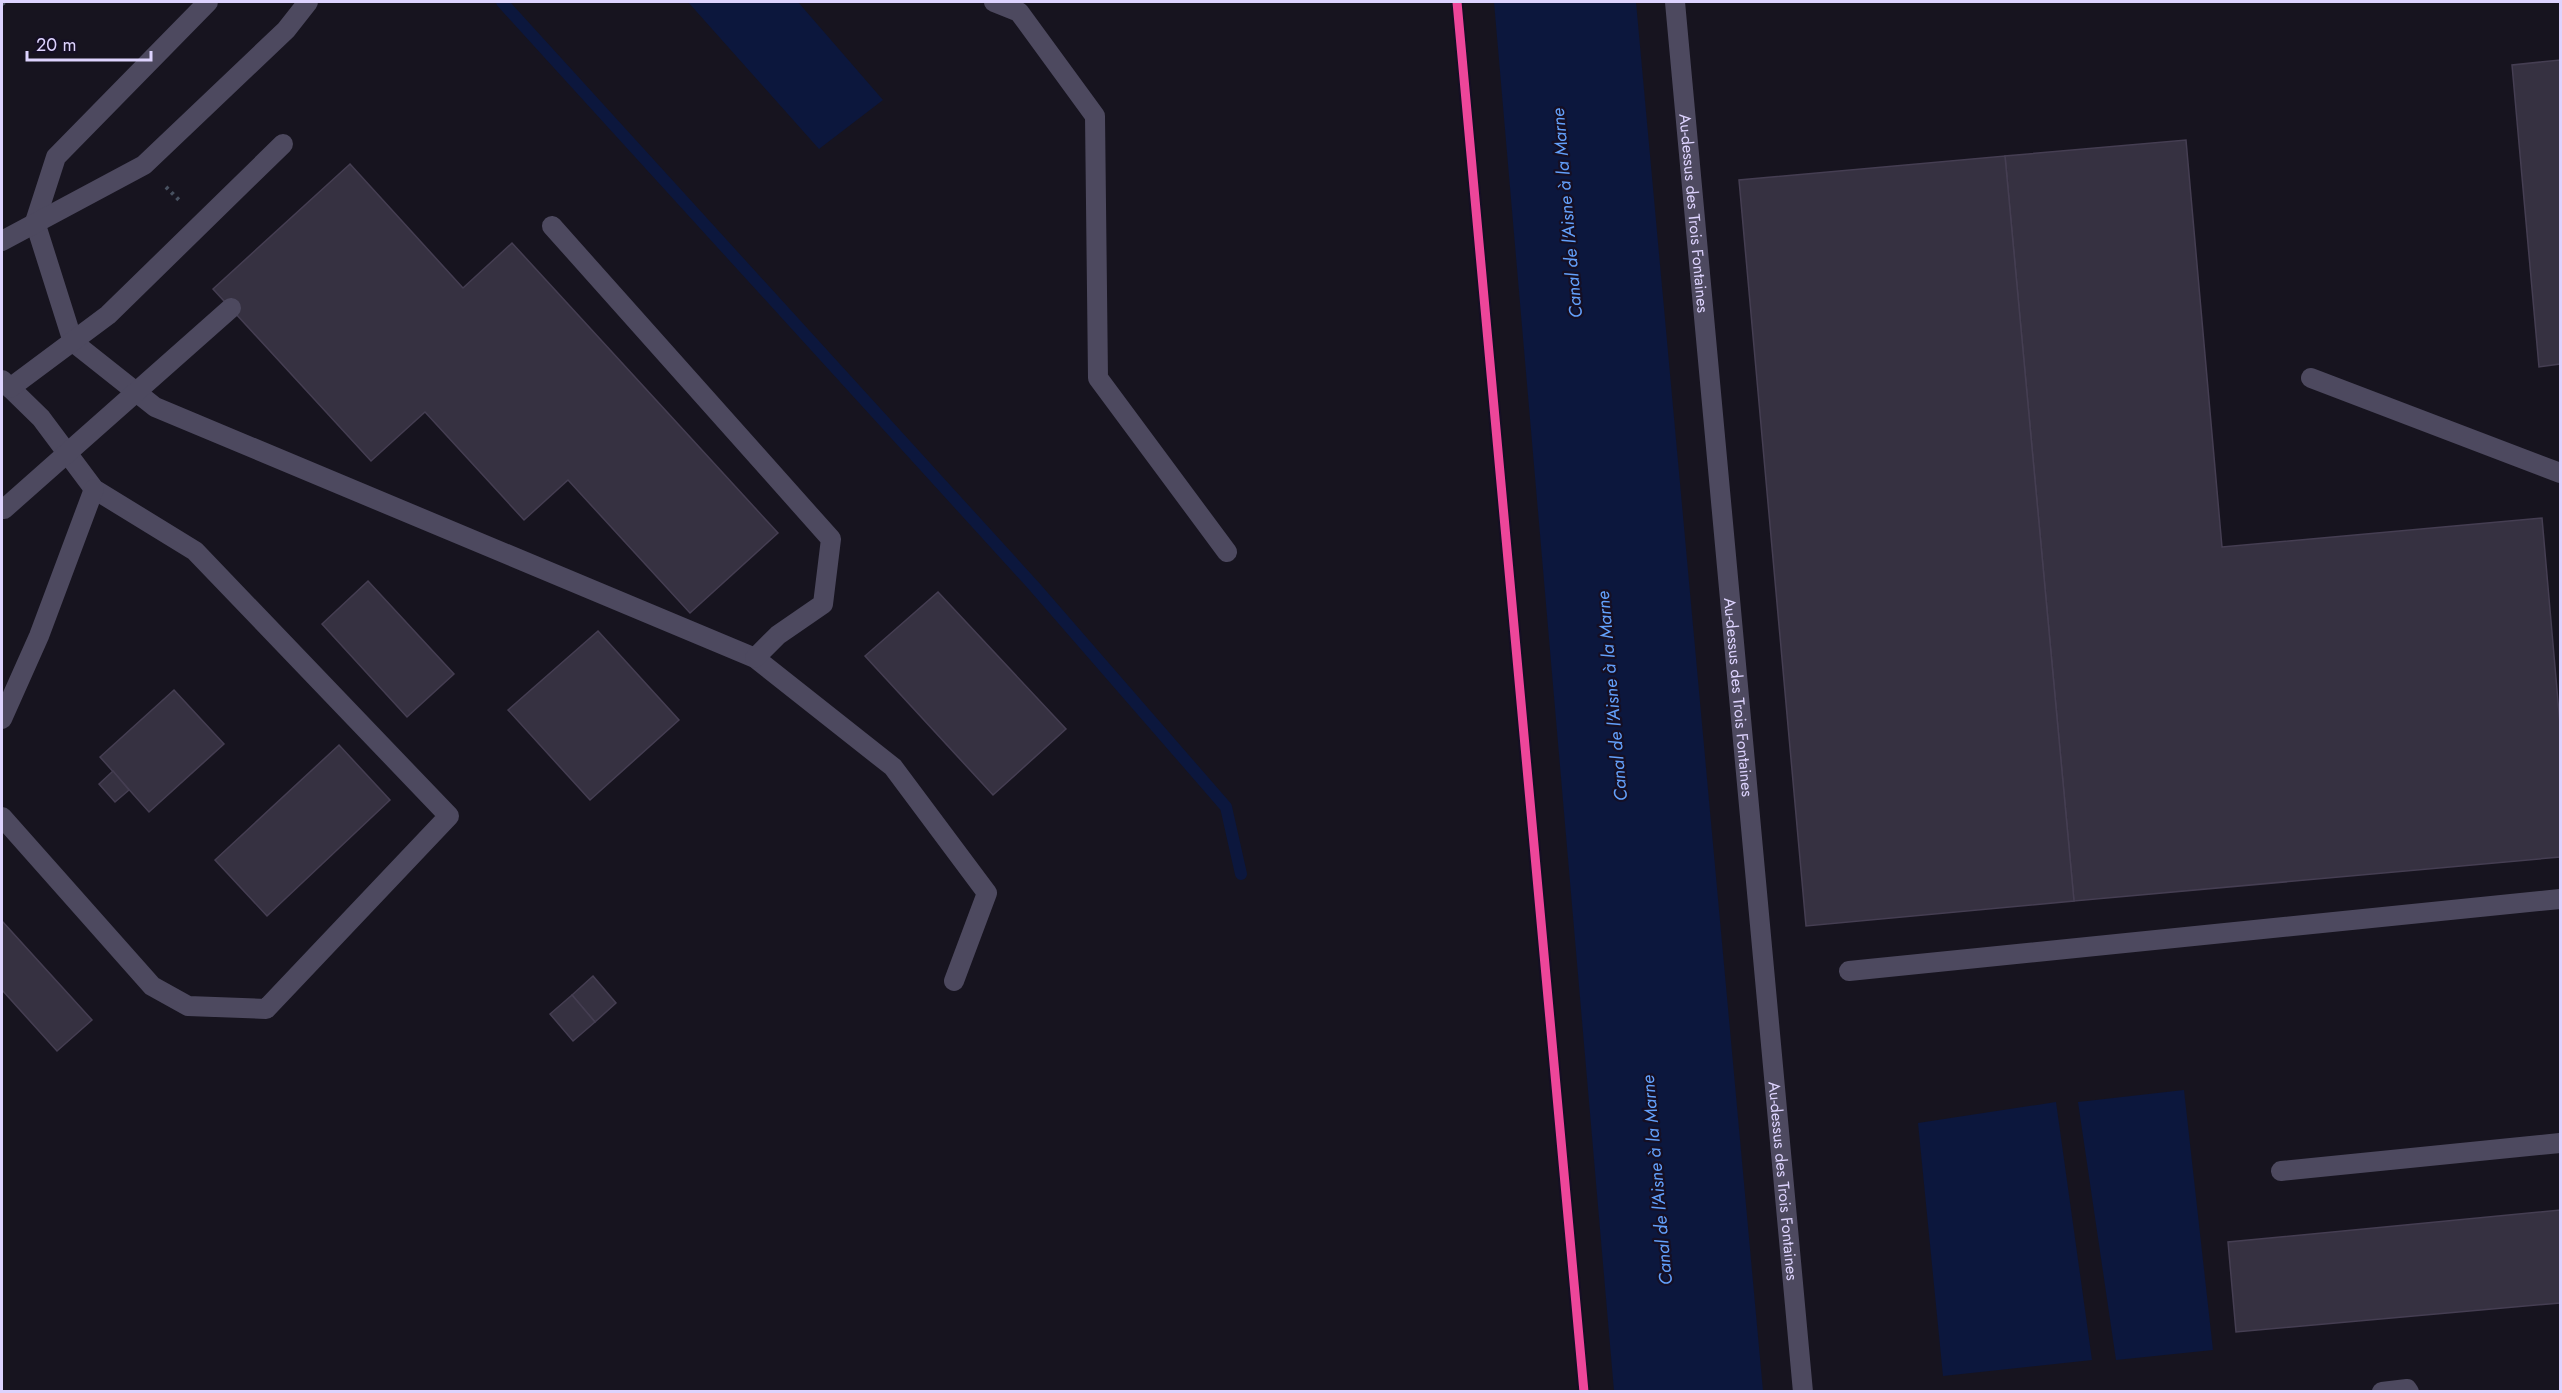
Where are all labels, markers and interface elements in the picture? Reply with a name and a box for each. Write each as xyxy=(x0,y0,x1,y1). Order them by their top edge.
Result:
scale bar xyxy=(27,24,152,62)
text: 20 m xyxy=(36,32,76,58)
water label: Canal de l'Aisne à la Marne xyxy=(1545,107,1589,319)
street label: Au-dessus des Trois Fontaines xyxy=(1673,113,1715,314)
water label: Canal de l'Aisne à la Marne xyxy=(1590,590,1634,802)
street label: Au-dessus des Trois Fontaines xyxy=(1718,597,1759,798)
water label: Canal de l'Aisne à la Marne xyxy=(1635,1074,1679,1286)
street label: Au-dessus des Trois Fontaines xyxy=(1762,1081,1804,1282)

